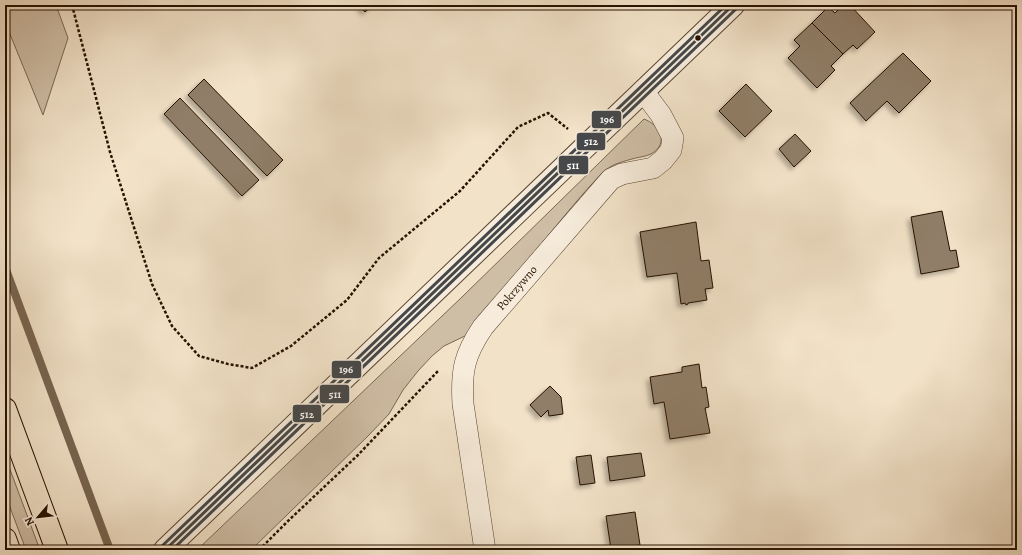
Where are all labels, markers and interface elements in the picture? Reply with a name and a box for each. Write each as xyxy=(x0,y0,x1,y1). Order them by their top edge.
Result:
unlabelled marker xyxy=(693,33,703,43)
line badge: 196 xyxy=(591,110,622,129)
text: 196 xyxy=(600,112,614,127)
line badge: 512 xyxy=(576,132,606,151)
text: 512 xyxy=(584,134,599,149)
line badge: 511 xyxy=(558,155,589,175)
text: 511 xyxy=(567,158,579,173)
street label: Pokrzywno xyxy=(493,262,541,314)
line badge: 196 xyxy=(331,360,362,379)
text: 196 xyxy=(339,362,353,377)
line badge: 511 xyxy=(319,384,350,404)
text: 511 xyxy=(329,387,341,402)
line badge: 512 xyxy=(292,404,322,423)
text: 512 xyxy=(300,407,315,422)
north arrow xyxy=(18,497,58,537)
text: N xyxy=(21,514,38,529)

